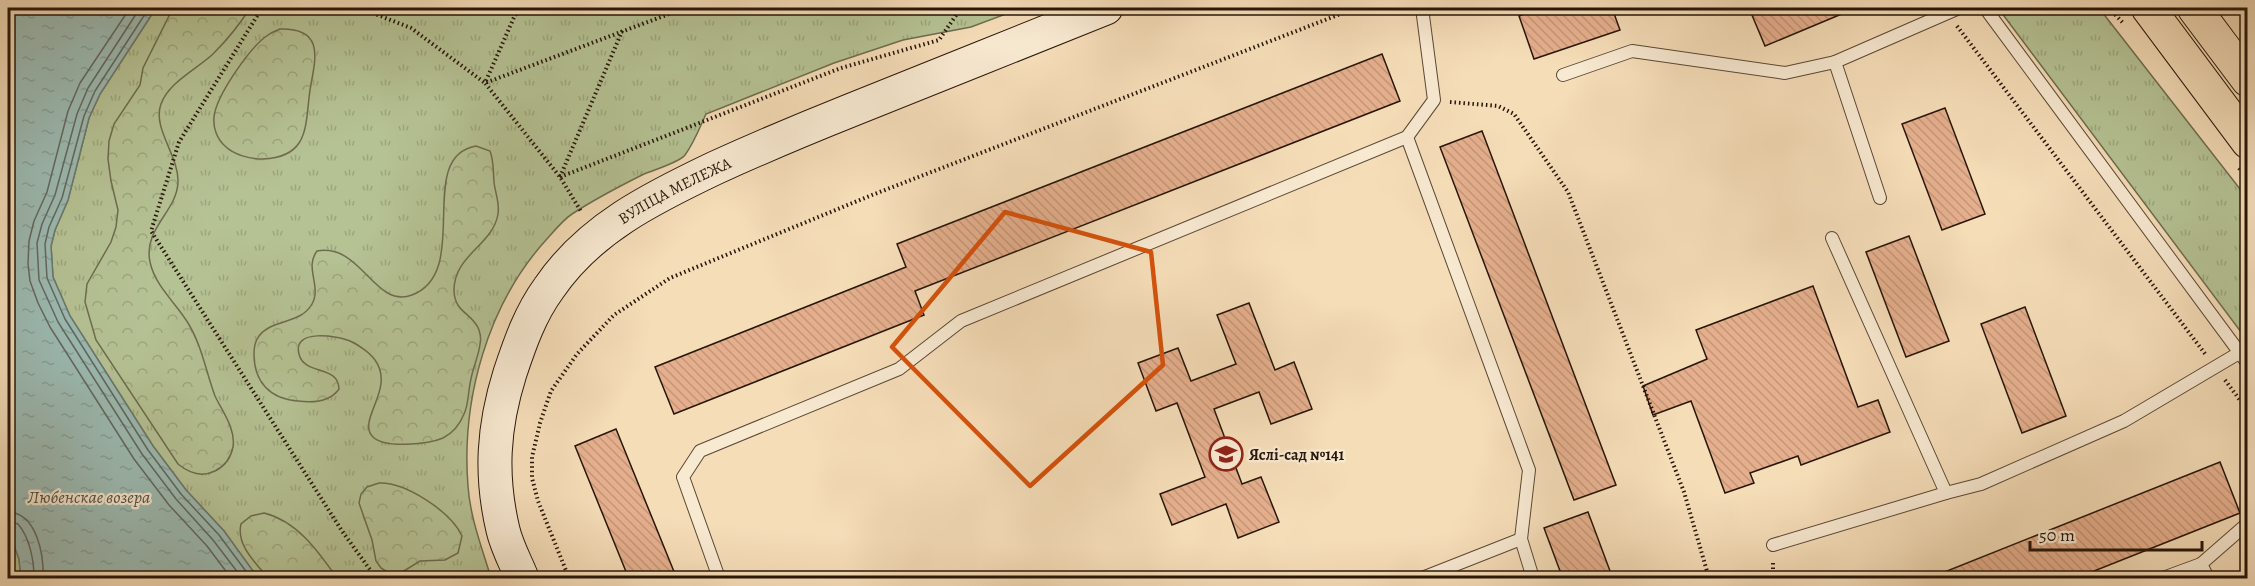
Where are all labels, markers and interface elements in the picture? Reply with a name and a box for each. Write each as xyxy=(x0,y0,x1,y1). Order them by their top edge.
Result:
street label: ВУЛІЦА МЕЛЕЖА xyxy=(614,152,735,230)
school or university icon: Яслі-сад №141 xyxy=(1208,436,1244,472)
place label: Яслі-сад №141 xyxy=(1249,444,1345,466)
water label: Любенскае возера xyxy=(27,485,150,509)
scale bar xyxy=(2030,514,2202,552)
text: 50 m xyxy=(2039,523,2075,547)

